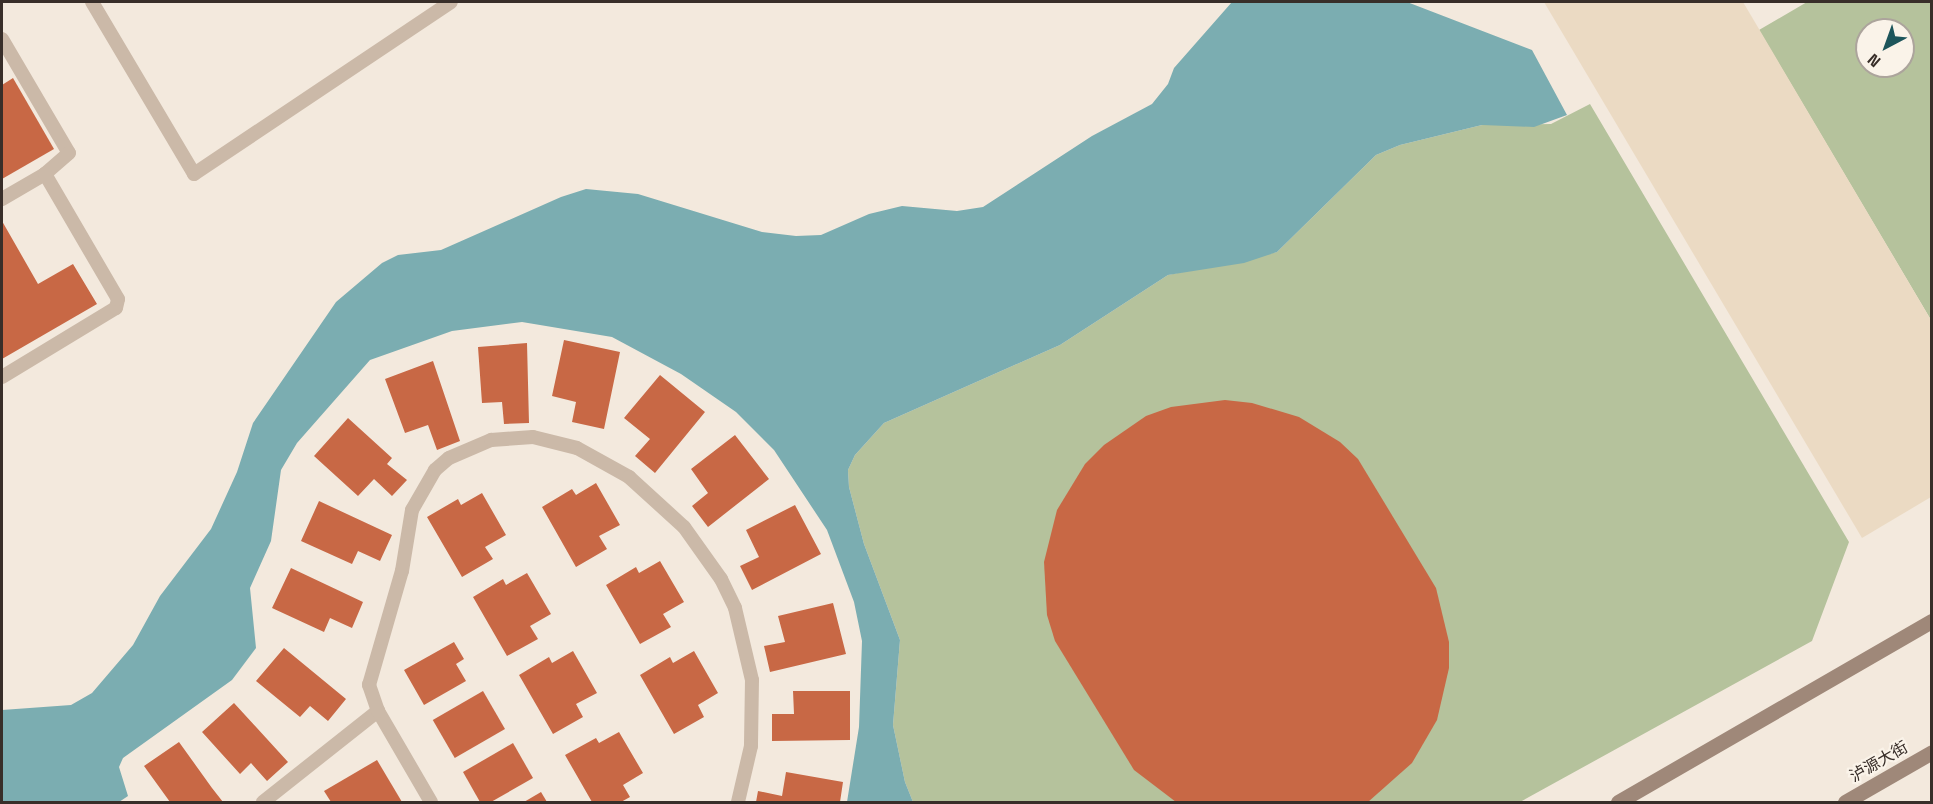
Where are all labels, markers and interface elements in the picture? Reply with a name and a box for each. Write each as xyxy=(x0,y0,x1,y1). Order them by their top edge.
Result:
north arrow xyxy=(1855,18,1915,78)
text: N xyxy=(1863,49,1885,72)
street label: 泸源大街 xyxy=(1846,738,1912,786)

